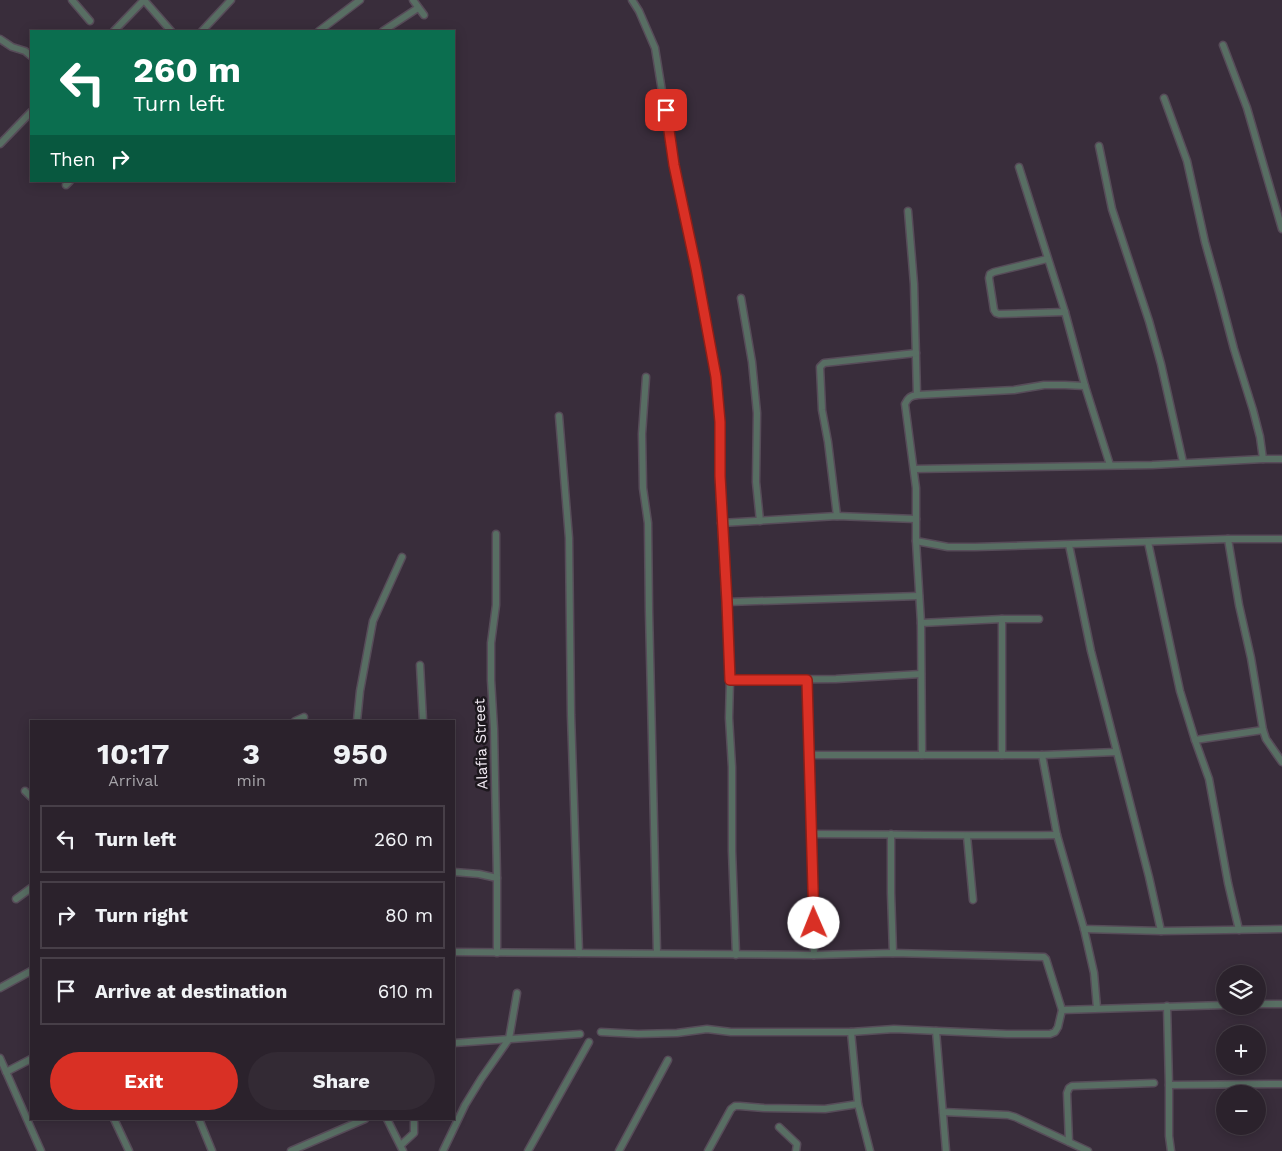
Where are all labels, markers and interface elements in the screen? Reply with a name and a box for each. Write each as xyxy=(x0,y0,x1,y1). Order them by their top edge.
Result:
text: 260 m xyxy=(133,49,241,91)
icon: left xyxy=(50,50,115,115)
pin xyxy=(645,89,687,131)
text: Turn left xyxy=(133,91,225,116)
icon: arrive xyxy=(652,96,680,124)
icon: right xyxy=(106,145,134,173)
text: Then xyxy=(50,148,96,171)
street label: Alafia Street xyxy=(470,697,492,790)
text: 10:17 xyxy=(97,736,169,771)
text: 3 xyxy=(242,736,260,771)
text: 950 xyxy=(333,736,388,771)
text: Arrival xyxy=(108,771,158,790)
text: min xyxy=(236,771,266,790)
text: m xyxy=(353,771,368,790)
icon: left xyxy=(52,825,80,853)
text: Turn left xyxy=(95,828,176,851)
text: 260 m xyxy=(374,828,433,851)
position arrow xyxy=(787,896,839,948)
icon: right xyxy=(52,901,80,929)
text: Turn right xyxy=(95,904,188,927)
text: 80 m xyxy=(385,904,433,927)
map controls xyxy=(1216,965,1266,1135)
button: layers xyxy=(1216,965,1266,1015)
icon: arrive xyxy=(52,977,80,1005)
text: Arrive at destination xyxy=(95,980,287,1003)
text: 610 m xyxy=(378,980,433,1003)
button: + xyxy=(1216,1025,1266,1075)
button: Exit xyxy=(50,1052,238,1110)
button: Share xyxy=(248,1052,435,1110)
button: − xyxy=(1216,1085,1266,1135)

